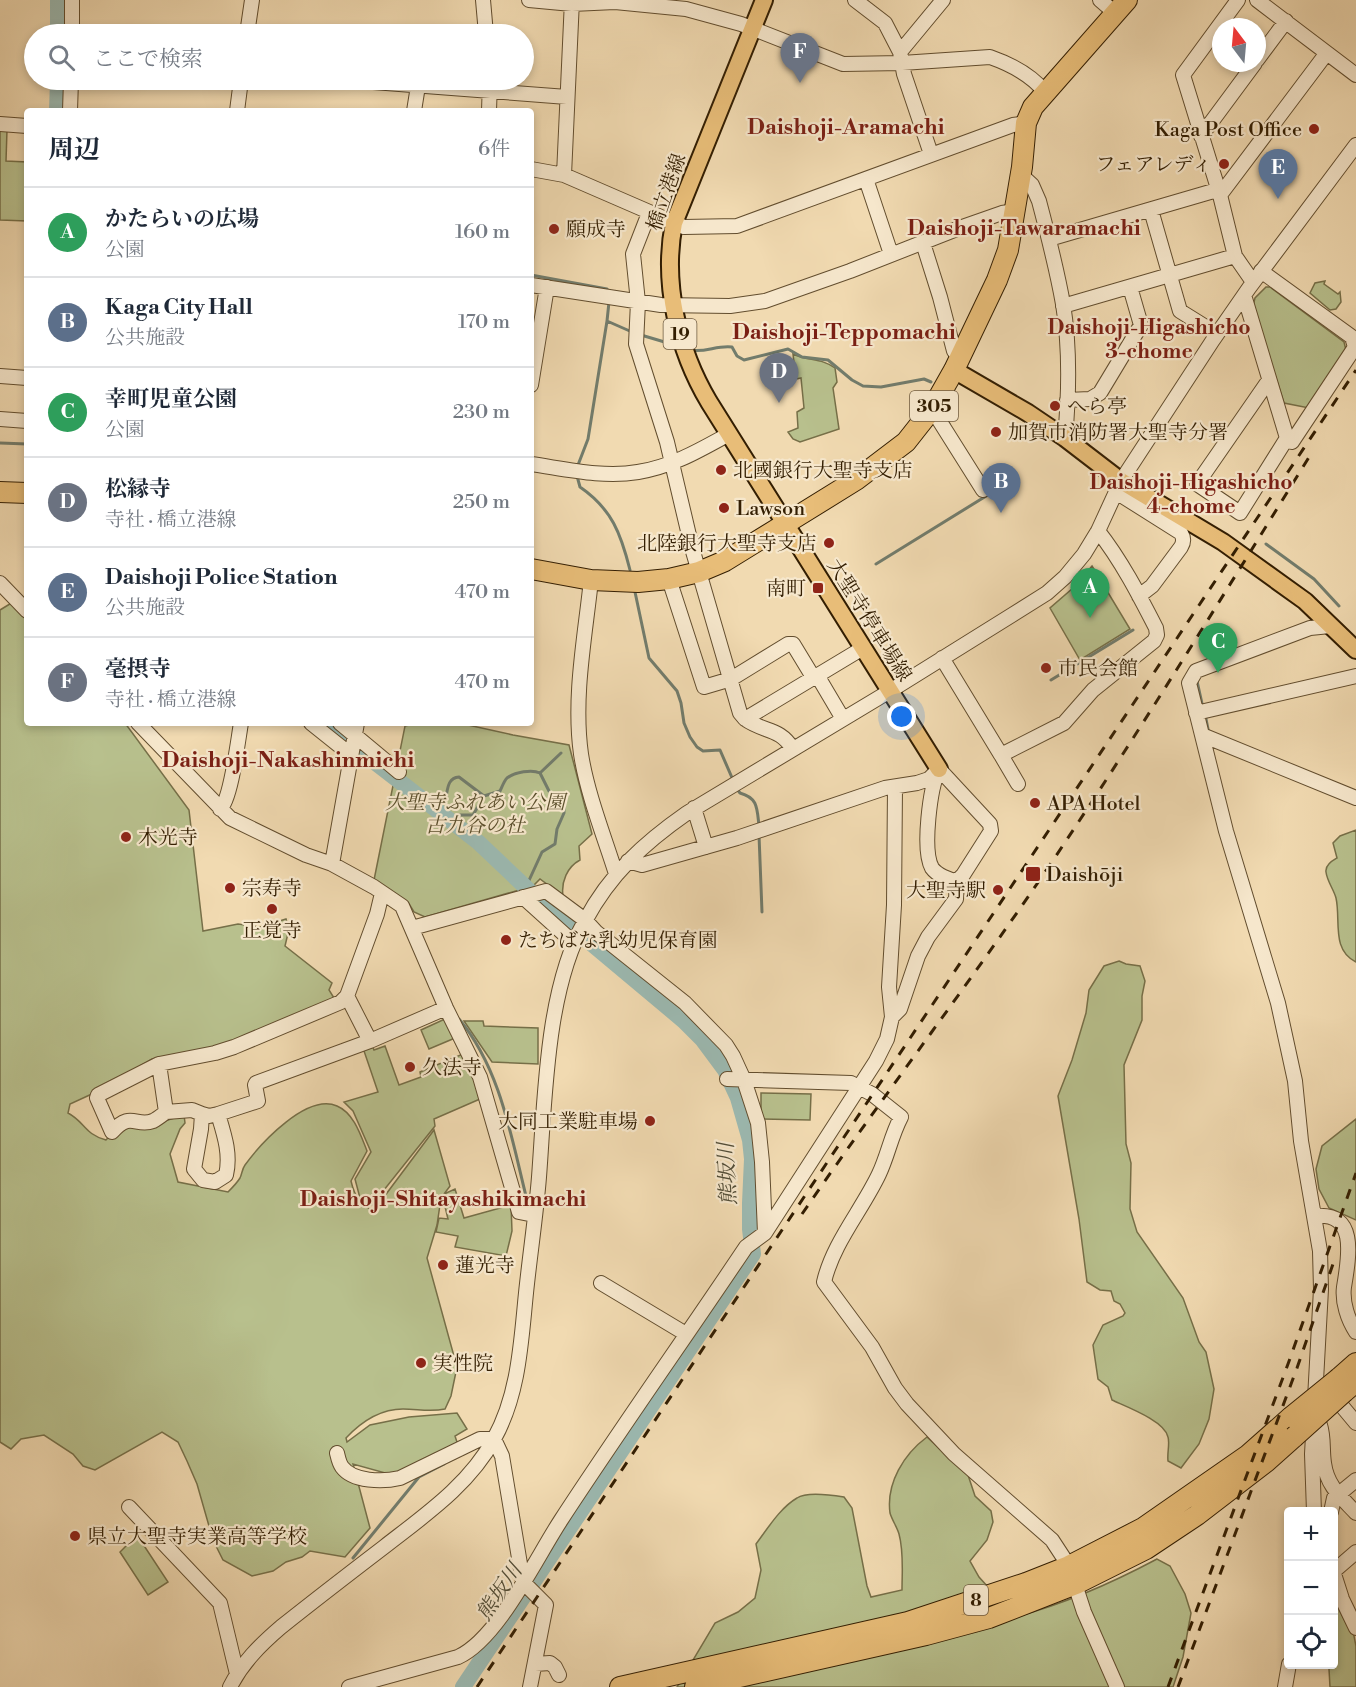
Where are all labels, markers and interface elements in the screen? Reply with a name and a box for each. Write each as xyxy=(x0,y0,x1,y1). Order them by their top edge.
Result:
north arrow xyxy=(1212,18,1266,72)
search box xyxy=(24,24,534,90)
pin: F xyxy=(780,34,820,83)
icon: search xyxy=(45,41,78,74)
text: ここで検索 xyxy=(93,46,203,73)
district label: Daishoji-Aramachi xyxy=(747,114,945,141)
place label: Kaga Post Office xyxy=(1154,118,1302,143)
marker: Kaga Post Office xyxy=(1307,122,1321,136)
text: 周辺 xyxy=(48,134,100,166)
text: 6件 xyxy=(478,137,510,162)
pin: E xyxy=(1258,150,1298,199)
street label: 橋立港線 xyxy=(643,151,692,234)
place label: フェアレディ xyxy=(1095,153,1212,178)
marker: フェアレディ xyxy=(1217,157,1231,171)
text: かたらいの広場 xyxy=(105,206,259,233)
district label: Daishoji-Tawaramachi xyxy=(907,215,1141,242)
place label: 願成寺 xyxy=(566,218,626,243)
text: A xyxy=(60,220,75,245)
text: 160 m xyxy=(455,220,510,245)
marker: 願成寺 xyxy=(547,222,561,236)
text: 公園 xyxy=(105,238,145,263)
text: Kaga City Hall xyxy=(105,294,253,321)
text: B xyxy=(60,310,75,335)
text: 170 m xyxy=(458,310,510,335)
district label: Daishoji-Higashicho 3-chome xyxy=(1047,315,1251,365)
road number: 19 xyxy=(664,319,696,349)
district label: Daishoji-Teppomachi xyxy=(732,319,956,346)
text: 公共施設 xyxy=(105,326,185,351)
pin: D xyxy=(760,354,798,403)
text: 幸町児童公園 xyxy=(105,386,237,413)
road number: 305 xyxy=(910,391,958,421)
place label: へら亭 xyxy=(1067,395,1127,420)
marker: へら亭 xyxy=(1048,399,1062,413)
text: C xyxy=(60,400,75,425)
text: 230 m xyxy=(453,400,510,425)
text: 公園 xyxy=(105,418,145,443)
place label: 加賀市消防署大聖寺分署 xyxy=(1008,421,1228,446)
marker: 加賀市消防署大聖寺分署 xyxy=(989,425,1003,439)
place label: 北國銀行大聖寺支店 xyxy=(733,459,913,484)
marker: 北國銀行大聖寺支店 xyxy=(714,463,728,477)
pin: B xyxy=(982,464,1020,513)
district label: Daishoji-Higashicho 4-chome xyxy=(1089,470,1293,520)
text: 松縁寺 xyxy=(105,476,171,503)
text: D xyxy=(60,490,75,515)
text: 250 m xyxy=(453,490,510,515)
place label: Lawson xyxy=(736,497,805,522)
marker: Lawson xyxy=(717,501,731,515)
text: 寺社 · 橋立港線 xyxy=(105,508,237,533)
place label: 北陸銀行大聖寺支店 xyxy=(637,532,817,557)
marker: 北陸銀行大聖寺支店 xyxy=(822,536,836,550)
street label: 大聖寺停車場線 xyxy=(821,555,916,687)
text: Daishoji Police Station xyxy=(105,564,337,591)
pin: A xyxy=(1070,568,1110,618)
place label: 南町 xyxy=(766,577,806,602)
text: E xyxy=(61,580,74,605)
text: 470 m xyxy=(454,580,510,605)
marker: 南町 xyxy=(811,581,825,595)
text: 公共施設 xyxy=(105,596,185,621)
pin: C xyxy=(1198,624,1238,673)
text: 毫摂寺 xyxy=(105,656,171,683)
place label: 市民会館 xyxy=(1058,657,1138,682)
marker: 市民会館 xyxy=(1039,661,1053,675)
text: F xyxy=(60,670,75,695)
text: 470 m xyxy=(454,670,510,695)
text: 寺社 · 橋立港線 xyxy=(105,688,237,713)
your location xyxy=(887,702,916,731)
district label: Daishoji-Nakashinmichi xyxy=(162,747,414,774)
park label: 大聖寺ふれあい公園 古九谷の社 xyxy=(385,791,568,839)
place label: APA Hotel xyxy=(1046,792,1141,817)
marker: APA Hotel xyxy=(1028,796,1042,810)
place label: 木光寺 xyxy=(138,826,198,851)
marker: 木光寺 xyxy=(119,830,133,844)
place label: Daishōji xyxy=(1046,863,1124,888)
marker: Daishōji xyxy=(1024,865,1042,883)
place label: 宗寿寺 xyxy=(242,877,302,902)
place label: 大聖寺駅 xyxy=(906,879,986,904)
marker: 宗寿寺 xyxy=(223,881,237,895)
marker: 大聖寺駅 xyxy=(991,883,1005,897)
marker: 正覚寺 xyxy=(265,902,279,916)
place label: 正覚寺 xyxy=(242,919,302,944)
place label: たちばな乳幼児保育園 xyxy=(518,929,718,954)
marker: たちばな乳幼児保育園 xyxy=(499,933,513,947)
place label: 久法寺 xyxy=(422,1056,482,1081)
marker: 久法寺 xyxy=(403,1060,417,1074)
place label: 大同工業駐車場 xyxy=(498,1110,638,1135)
marker: 大同工業駐車場 xyxy=(643,1114,657,1128)
water label: 熊坂川 xyxy=(713,1140,743,1206)
district label: Daishoji-Shitayashikimachi xyxy=(300,1186,586,1213)
place label: 蓮光寺 xyxy=(455,1254,515,1279)
marker: 蓮光寺 xyxy=(436,1258,450,1272)
place label: 実性院 xyxy=(433,1352,493,1377)
marker: 実性院 xyxy=(414,1356,428,1370)
map controls xyxy=(1284,1507,1338,1669)
button: + xyxy=(1284,1507,1338,1561)
place label: 県立大聖寺実業高等学校 xyxy=(87,1525,307,1550)
marker: 県立大聖寺実業高等学校 xyxy=(68,1529,82,1543)
water label: 熊坂川 xyxy=(471,1558,529,1626)
button: − xyxy=(1284,1561,1338,1615)
road number: 8 xyxy=(964,1585,988,1615)
button: locate xyxy=(1284,1615,1338,1669)

